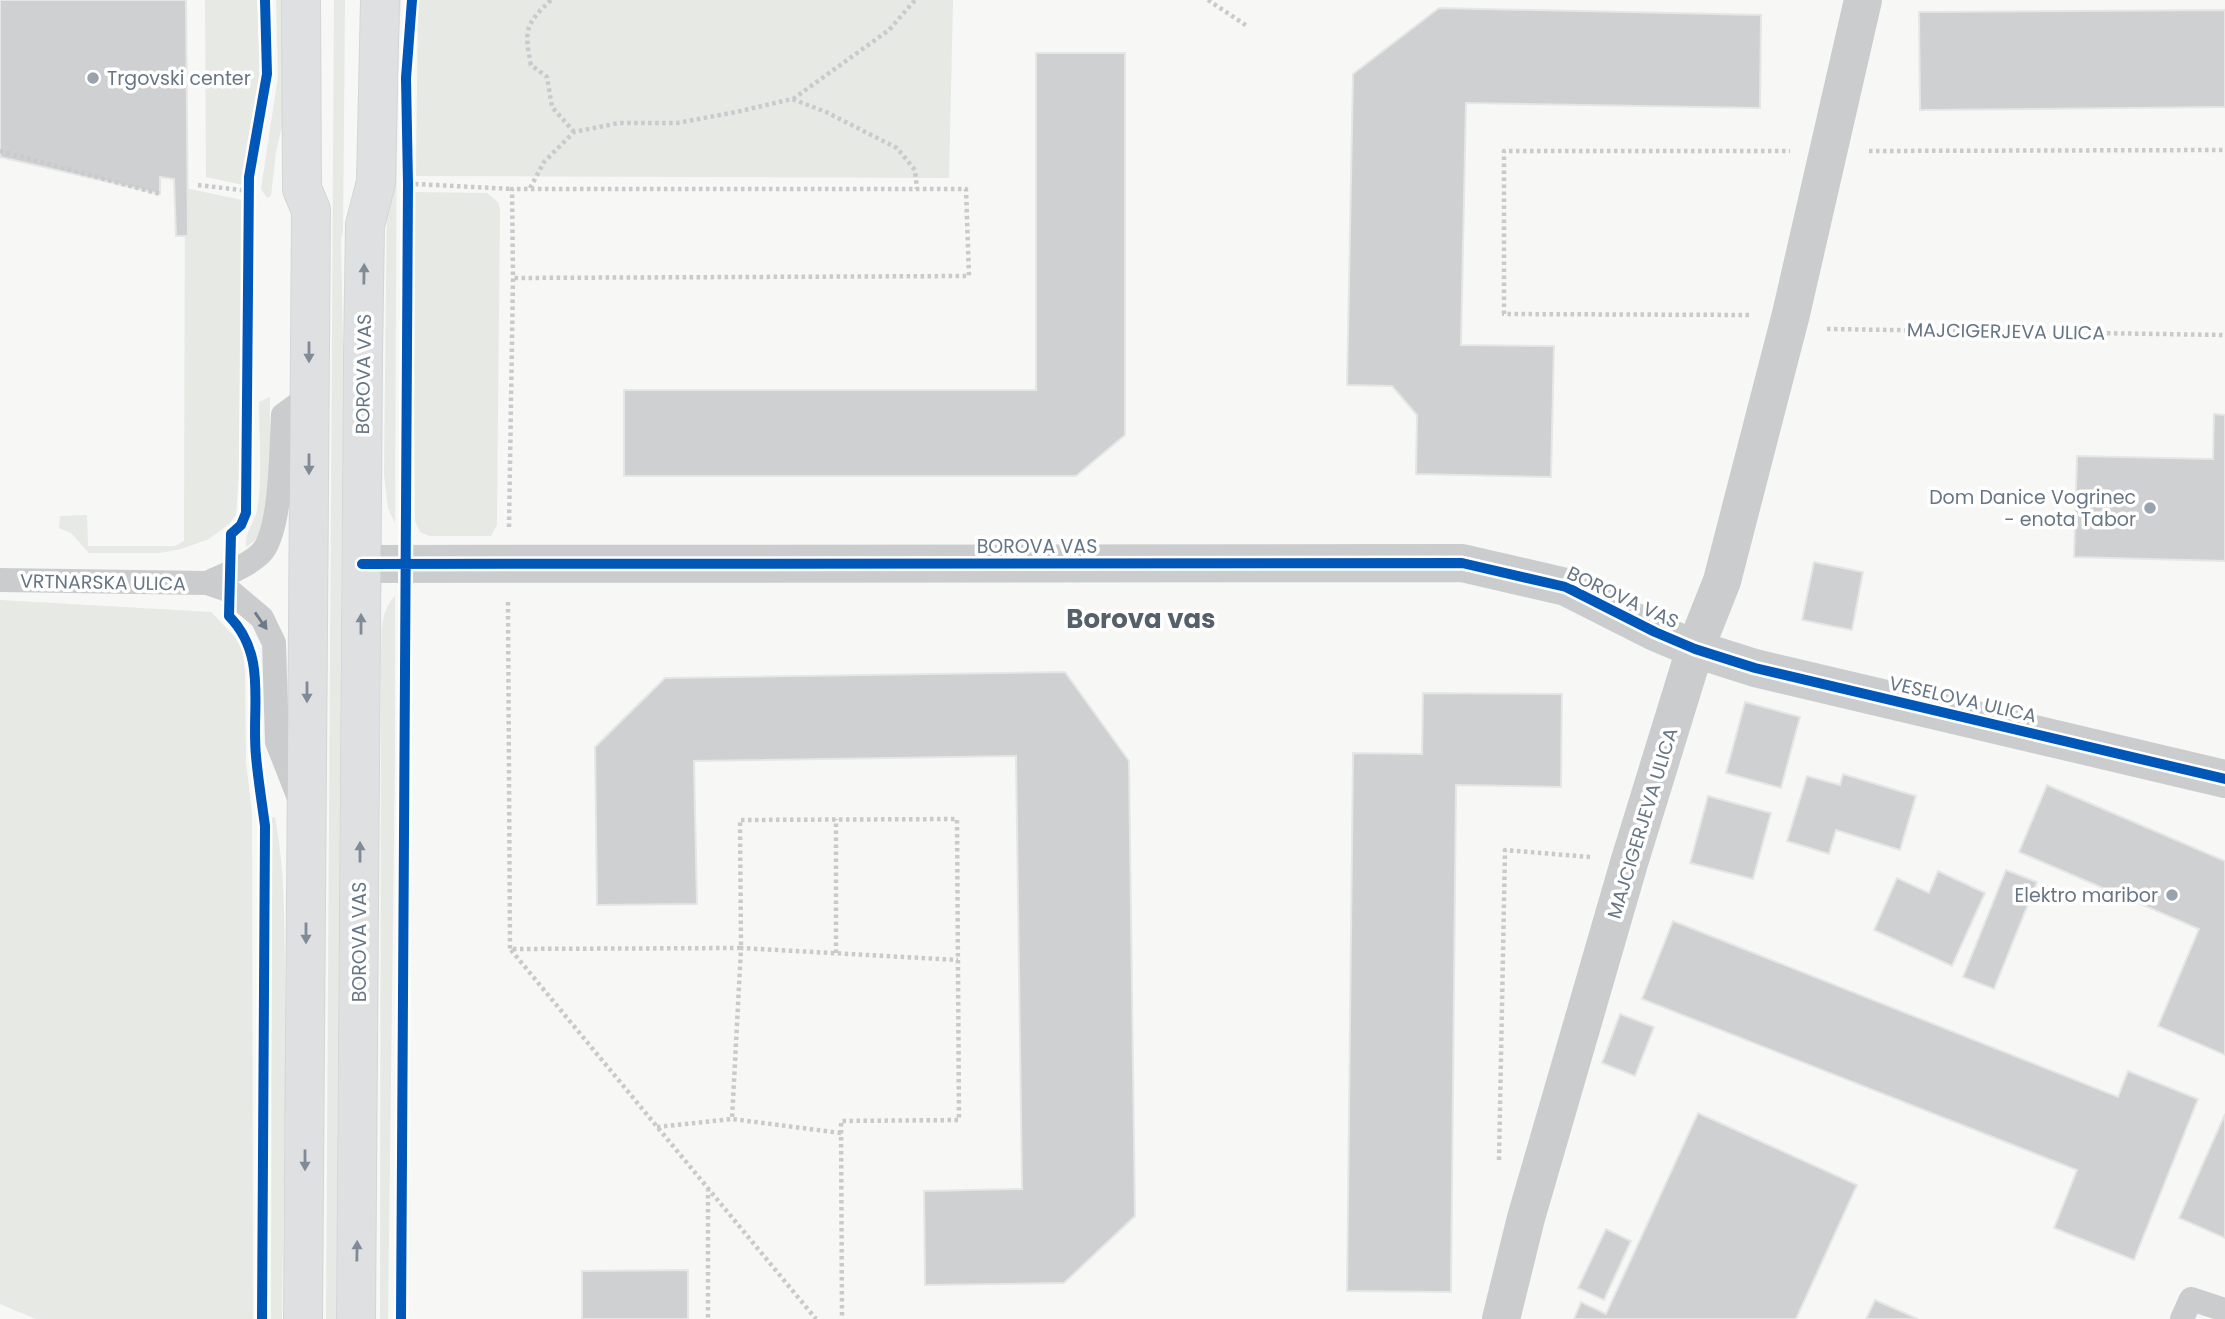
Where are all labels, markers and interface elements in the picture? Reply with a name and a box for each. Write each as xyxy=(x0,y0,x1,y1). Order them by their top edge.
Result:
place label: Trgovski center xyxy=(107,65,251,92)
marker: Trgovski center xyxy=(85,70,101,86)
one-way arrow xyxy=(359,263,370,285)
street label: BOROVA VAS xyxy=(349,313,378,435)
street label: MAJCIGERJEVA ULICA xyxy=(1907,316,2106,347)
one-way arrow xyxy=(304,341,315,363)
one-way arrow xyxy=(303,453,315,475)
place label: Dom Danice Vogrinec - enota Tabor xyxy=(1929,484,2136,533)
marker: Dom Danice Vogrinec - enota Tabor xyxy=(2142,500,2158,516)
street label: BOROVA VAS xyxy=(977,533,1097,560)
street label: BOROVA VAS xyxy=(1562,560,1683,635)
street label: VRTNARSKA ULICA xyxy=(20,568,186,597)
district label: Borova vas xyxy=(1066,601,1216,637)
one-way arrow xyxy=(254,611,268,630)
one-way arrow xyxy=(356,613,367,635)
street label: VESELOVA ULICA xyxy=(1887,669,2039,730)
one-way arrow xyxy=(301,681,313,703)
street label: MAJCIGERJEVA ULICA xyxy=(1601,724,1684,922)
one-way arrow xyxy=(354,841,366,863)
street label: BOROVA VAS xyxy=(346,882,373,1002)
place label: Elektro maribor xyxy=(2015,882,2158,909)
marker: Elektro maribor xyxy=(2164,887,2180,903)
one-way arrow xyxy=(300,922,312,944)
one-way arrow xyxy=(299,1149,311,1171)
one-way arrow xyxy=(351,1240,363,1262)

